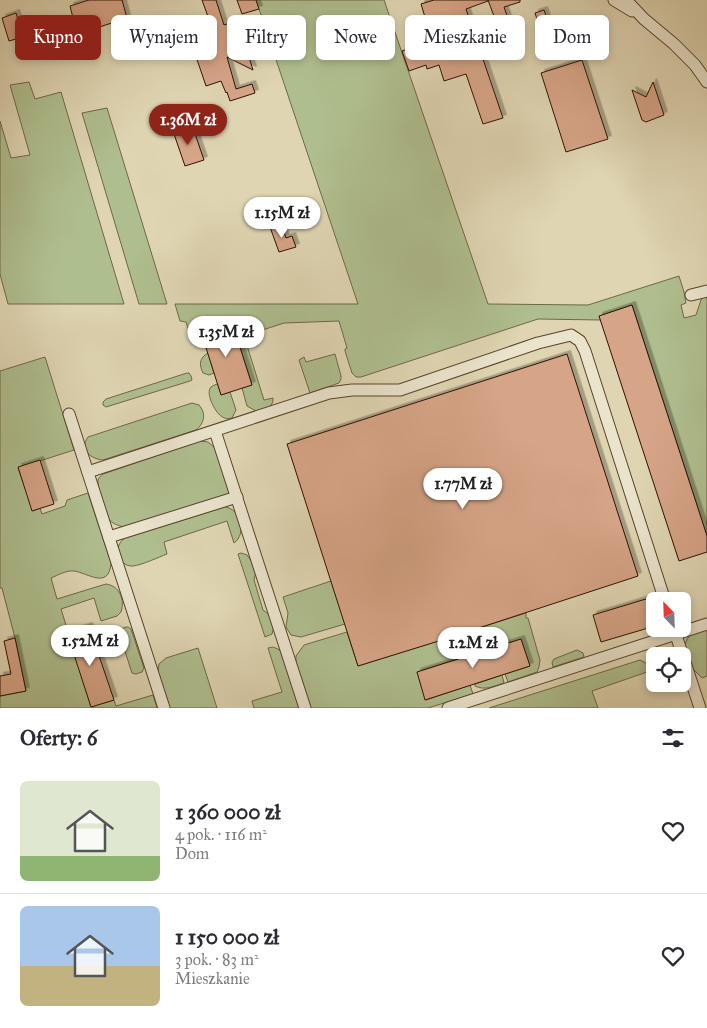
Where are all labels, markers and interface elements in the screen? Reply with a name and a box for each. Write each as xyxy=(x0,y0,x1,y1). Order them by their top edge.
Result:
chip: Kupno xyxy=(15,15,101,60)
chip: Wynajem xyxy=(111,15,217,60)
chip: Filtry xyxy=(227,15,306,60)
chip: Nowe xyxy=(316,15,395,60)
chip: Mieszkanie xyxy=(405,15,525,60)
chip: Dom xyxy=(535,15,609,60)
pin: 1.36M zł xyxy=(136,104,240,146)
text: 1.36M zł xyxy=(160,110,216,129)
pin: 1.15M zł xyxy=(230,196,334,239)
text: 1.15M zł xyxy=(255,203,309,222)
pin: 1.35M zł xyxy=(174,316,278,358)
text: 1.35M zł xyxy=(198,322,254,341)
pin: 1.77M zł xyxy=(411,468,515,510)
text: 1.77M zł xyxy=(434,474,492,493)
north arrow xyxy=(646,592,691,638)
map controls xyxy=(646,592,691,692)
pin: 1.52M zł xyxy=(38,624,142,667)
pin: 1.2M zł xyxy=(427,626,519,669)
text: 1.52M zł xyxy=(62,631,118,650)
text: 1.2M zł xyxy=(448,633,498,652)
button: locate xyxy=(646,647,691,692)
icon: filters xyxy=(659,724,687,752)
text: Oferty: 6 xyxy=(20,725,98,751)
text: 1 360 000 zł xyxy=(175,799,280,825)
icon: home xyxy=(60,801,120,861)
icon: heart xyxy=(659,817,687,845)
text: 4 pok. · 116 m² xyxy=(175,825,267,844)
text: Dom xyxy=(175,844,209,863)
text: 1 150 000 zł xyxy=(175,924,279,950)
icon: home xyxy=(60,926,120,986)
icon: heart xyxy=(659,942,687,970)
text: 3 pok. · 83 m² xyxy=(175,950,259,969)
text: Mieszkanie xyxy=(175,969,250,988)

